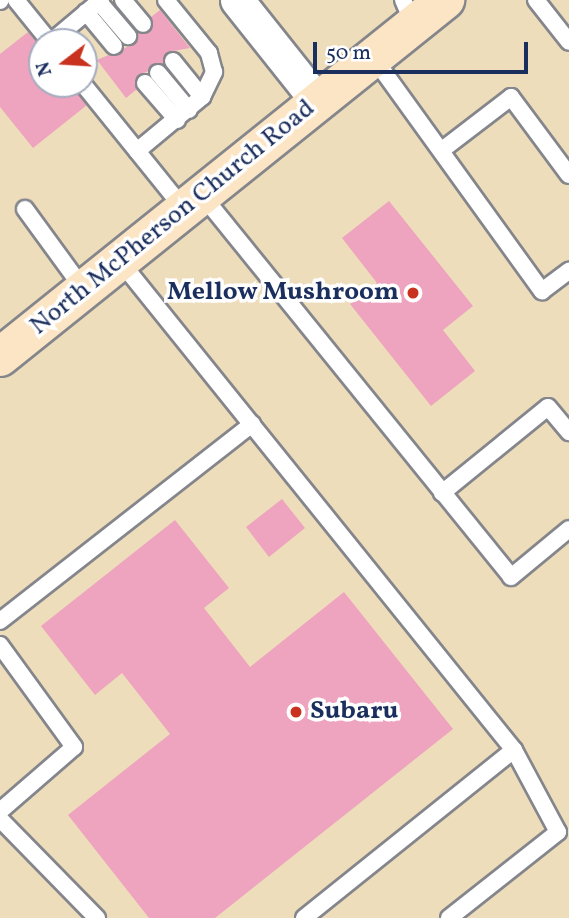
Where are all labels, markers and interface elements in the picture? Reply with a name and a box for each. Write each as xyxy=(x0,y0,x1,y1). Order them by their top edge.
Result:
north arrow xyxy=(28,28,98,98)
scale bar xyxy=(317,28,532,72)
text: 50 m xyxy=(326,39,371,68)
text: N xyxy=(30,58,59,79)
street label: North McPherson Church Road xyxy=(24,94,322,342)
place label: Mellow Mushroom xyxy=(167,277,399,309)
marker: Mellow Mushroom xyxy=(405,285,421,301)
place label: Subaru xyxy=(310,696,398,728)
marker: Subaru xyxy=(288,704,304,720)

